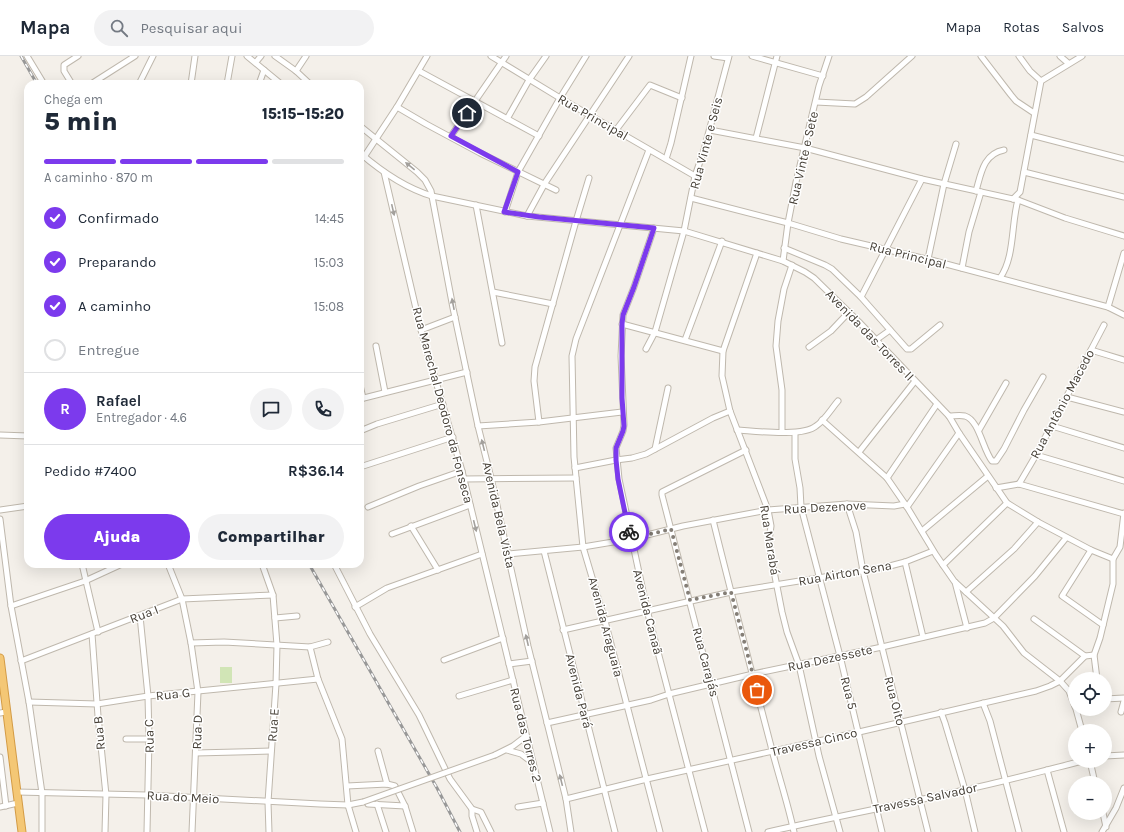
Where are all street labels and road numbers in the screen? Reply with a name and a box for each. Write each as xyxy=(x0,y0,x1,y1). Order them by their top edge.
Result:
street label: Rua Principal xyxy=(555,91,631,143)
street label: Rua Vinte e Seis xyxy=(686,95,726,191)
street label: Rua Vinte e Sete xyxy=(785,109,821,206)
street label: Rua Principal xyxy=(868,238,948,272)
street label: Avenida das Torres II xyxy=(823,286,917,384)
street label: Rua Marechal Deodoro da Fonseca xyxy=(410,305,476,505)
street label: Rua Antônio Macedo xyxy=(1027,347,1097,461)
street label: Avenida Bela Vista xyxy=(479,460,519,570)
street label: Rua Dezenove xyxy=(783,497,867,517)
street label: Rua Marabá xyxy=(757,504,783,576)
street label: Rua Airton Sena xyxy=(797,557,893,589)
street label: Avenida Canaã xyxy=(630,568,666,656)
street label: Avenida Araguaia xyxy=(585,575,627,679)
street label: Rua I xyxy=(127,602,161,626)
street label: Rua Carajás xyxy=(690,626,722,698)
street label: Rua Dezessete xyxy=(786,642,874,674)
street label: Avenida Pará xyxy=(562,652,596,730)
street label: Rua 5 xyxy=(838,675,860,711)
street label: Rua Oito xyxy=(881,675,909,727)
street label: Rua G xyxy=(155,685,191,703)
street label: Rua das Torres 2 xyxy=(507,686,545,784)
street label: Rua E xyxy=(264,708,282,742)
street label: Rua D xyxy=(189,714,205,750)
street label: Rua B xyxy=(90,715,108,751)
street label: Rua C xyxy=(141,719,157,753)
street label: Travessa Cinco xyxy=(769,725,859,759)
street label: Travessa Salvador xyxy=(871,780,979,816)
street label: Rua do Meio xyxy=(146,788,220,806)

